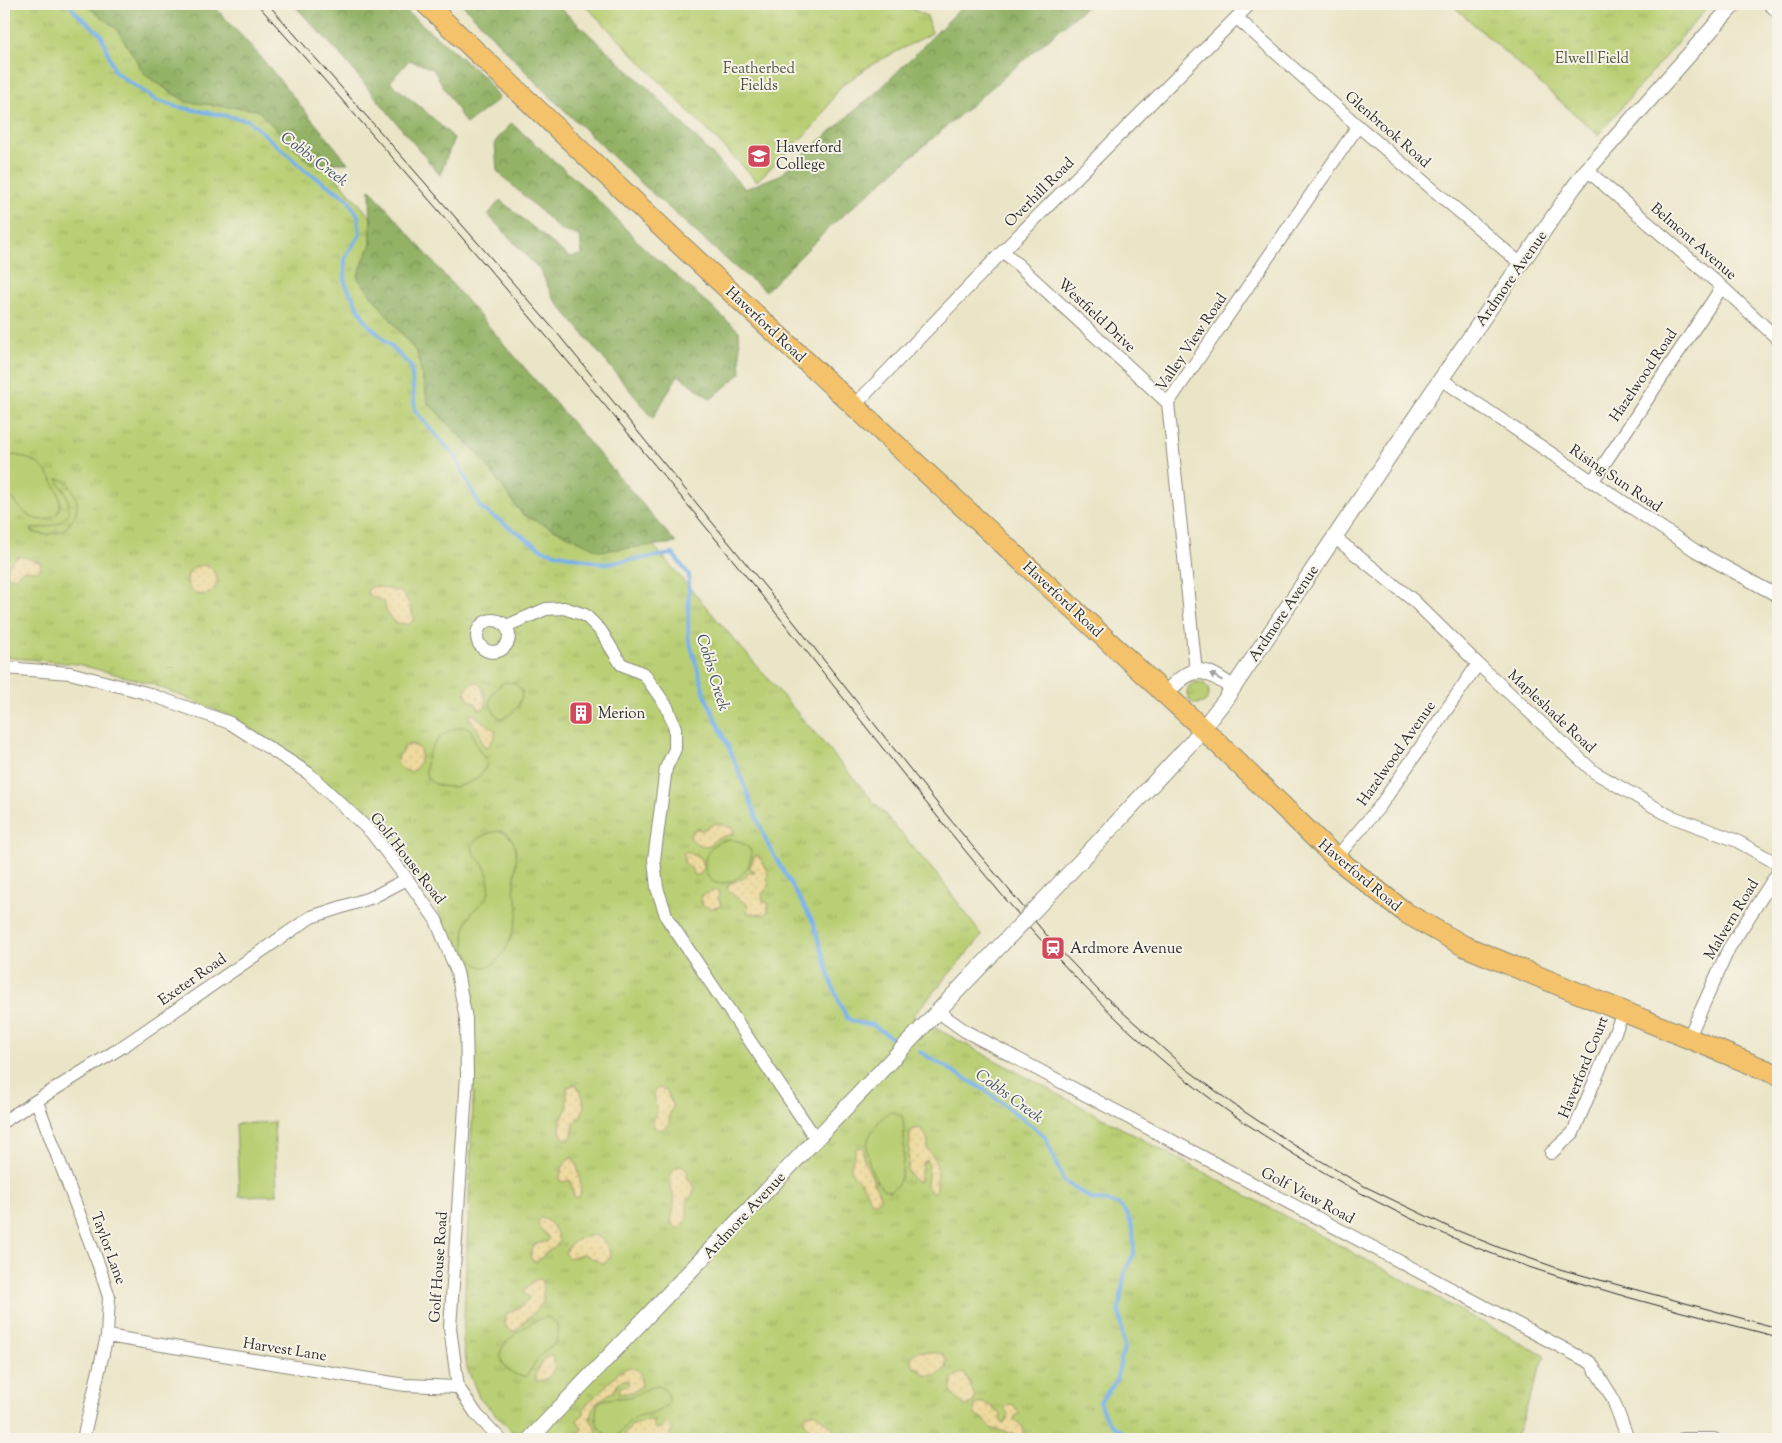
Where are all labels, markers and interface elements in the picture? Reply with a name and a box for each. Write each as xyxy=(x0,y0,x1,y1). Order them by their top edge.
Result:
park label: Elwell Field xyxy=(1555,49,1630,70)
park label: Featherbed Fields xyxy=(723,59,795,97)
street label: Glenbrook Road xyxy=(1340,87,1435,174)
water label: Cobbs Creek xyxy=(275,127,352,193)
place label: Haverford College xyxy=(776,138,842,176)
school or university icon: Haverford College xyxy=(746,143,772,169)
street label: Overhill Road xyxy=(1000,153,1080,233)
street label: Belmont Avenue xyxy=(1645,199,1741,286)
street label: Ardmore Avenue xyxy=(1471,227,1553,331)
street label: Westfield Drive xyxy=(1052,274,1140,358)
street label: Haverford Road xyxy=(720,282,810,368)
street label: Valley View Road xyxy=(1152,289,1233,396)
street label: Hazelwood Road xyxy=(1605,325,1683,426)
street label: Rising Sun Road xyxy=(1565,440,1666,518)
street label: Haverford Road xyxy=(1017,557,1107,643)
street label: Ardmore Avenue xyxy=(1244,561,1324,666)
water label: Cobbs Creek xyxy=(689,631,734,714)
street label: Mapleshade Road xyxy=(1502,666,1600,759)
one-way arrow xyxy=(1208,673,1223,681)
street label: Hazelwood Avenue xyxy=(1353,697,1442,811)
building icon: Merion xyxy=(568,700,594,726)
place label: Merion xyxy=(598,704,646,725)
street label: Golf House Road xyxy=(364,809,450,910)
street label: Haverford Road xyxy=(1313,835,1406,918)
street label: Malvern Road xyxy=(1700,875,1765,964)
station icon: Ardmore Avenue xyxy=(1040,935,1066,961)
place label: Ardmore Avenue xyxy=(1070,939,1182,960)
street label: Exeter Road xyxy=(155,949,232,1011)
street label: Haverford Court xyxy=(1554,1013,1614,1122)
water label: Cobbs Creek xyxy=(970,1064,1047,1130)
street label: Golf View Road xyxy=(1257,1163,1358,1230)
street label: Ardmore Avenue xyxy=(699,1168,791,1264)
street label: Taylor Lane xyxy=(85,1209,130,1288)
street label: Golf House Road xyxy=(425,1210,454,1323)
street label: Harvest Lane xyxy=(241,1334,328,1367)

